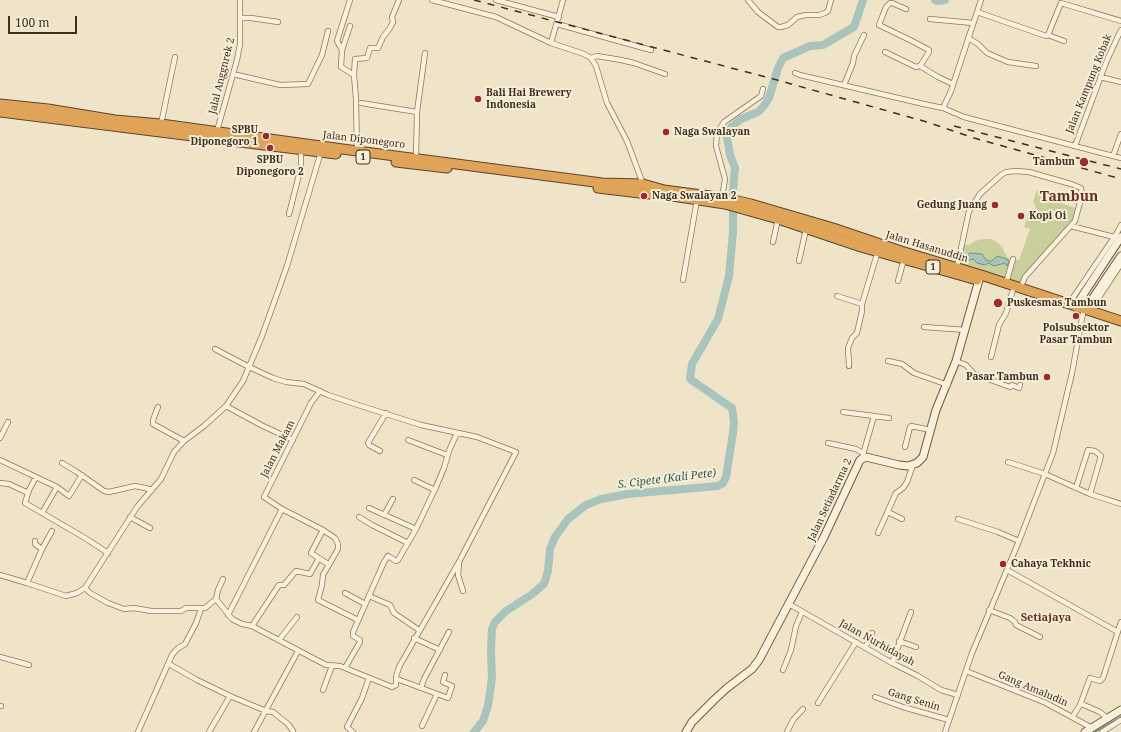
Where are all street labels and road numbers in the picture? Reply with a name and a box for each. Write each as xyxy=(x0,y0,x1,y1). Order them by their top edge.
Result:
street label: Jalan Kampung Kobak xyxy=(1064,33,1114,135)
street label: Jalal Anggnrek 2 xyxy=(207,36,237,116)
street label: Jalan Diponegoro xyxy=(322,129,406,151)
road number: 1 xyxy=(356,150,370,164)
street label: Jalan Hasanuddin xyxy=(884,229,970,265)
road number: 1 xyxy=(926,260,940,274)
street label: Jalan Makam xyxy=(258,418,298,480)
street label: Jalan Setiadarma 2 xyxy=(806,457,854,543)
street label: Jalan Nurhidayah xyxy=(837,617,917,669)
street label: Gang Amaludin xyxy=(996,669,1070,709)
street label: Gang Senin xyxy=(886,686,942,714)

